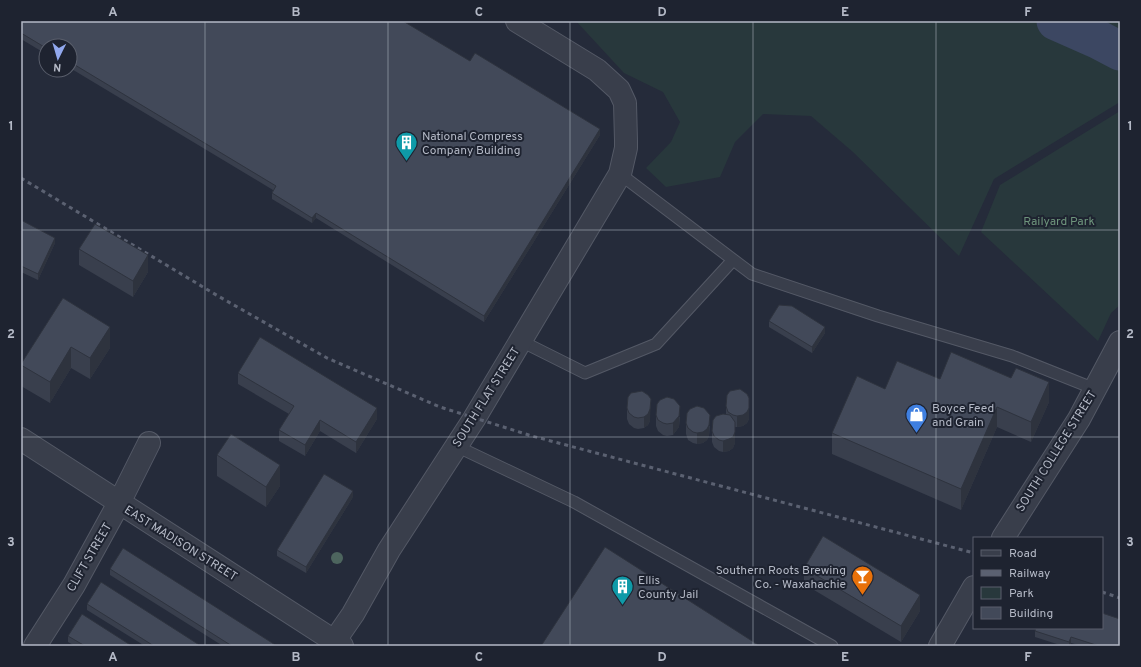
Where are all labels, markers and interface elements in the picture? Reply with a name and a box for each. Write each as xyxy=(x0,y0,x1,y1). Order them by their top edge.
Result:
text: A xyxy=(108,5,118,21)
text: B xyxy=(292,5,301,21)
text: C xyxy=(475,5,483,21)
text: D xyxy=(657,5,667,21)
text: E xyxy=(841,5,849,21)
text: F xyxy=(1024,5,1032,21)
north arrow xyxy=(38,38,78,78)
text: N xyxy=(53,60,62,74)
text: 1 xyxy=(8,119,14,135)
text: 1 xyxy=(1127,119,1133,135)
place label: National Compress Company Building xyxy=(422,129,523,159)
building icon: National Compress Company Building xyxy=(393,130,419,163)
park label: Railyard Park xyxy=(1023,214,1095,230)
text: 2 xyxy=(7,327,15,343)
text: 2 xyxy=(1126,327,1134,343)
street label: SOUTH FLAT STREET xyxy=(450,344,524,451)
street label: SOUTH COLLEGE STREET xyxy=(1013,388,1101,515)
place label: Boyce Feed and Grain xyxy=(932,401,994,431)
shop icon: Boyce Feed and Grain xyxy=(904,402,930,435)
street label: EAST MADISON STREET xyxy=(121,502,240,585)
street label: CLIFT STREET xyxy=(64,520,116,595)
text: 3 xyxy=(7,535,15,551)
text: 3 xyxy=(1126,535,1134,551)
legend xyxy=(973,537,1103,629)
text: Road xyxy=(1009,546,1037,562)
place label: Southern Roots Brewing Co. - Waxahachie xyxy=(716,563,846,593)
bar icon: Southern Roots Brewing Co. - Waxahachie xyxy=(849,564,875,597)
text: Railway xyxy=(1009,566,1050,582)
place label: Ellis County Jail xyxy=(638,573,698,603)
building icon: Ellis County Jail xyxy=(610,574,636,607)
text: Park xyxy=(1009,586,1034,602)
text: Building xyxy=(1009,606,1053,622)
text: A xyxy=(108,650,118,666)
text: B xyxy=(292,650,301,666)
text: C xyxy=(475,650,483,666)
text: D xyxy=(657,650,667,666)
text: E xyxy=(841,650,849,666)
text: F xyxy=(1024,650,1032,666)

